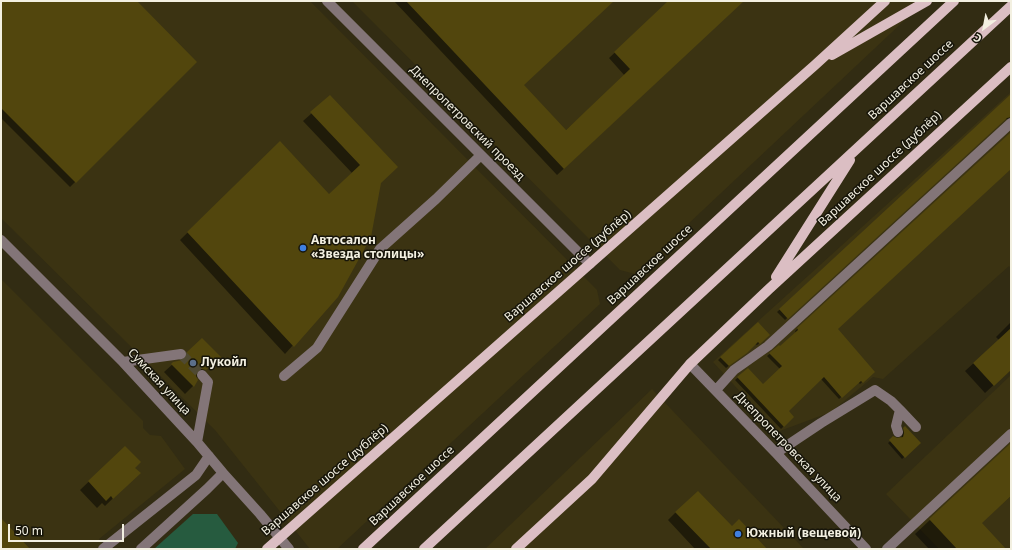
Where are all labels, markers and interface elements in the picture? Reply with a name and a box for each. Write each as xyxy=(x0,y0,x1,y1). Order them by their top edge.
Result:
north arrow xyxy=(964,8,1004,48)
text: С xyxy=(970,30,984,47)
street label: Варшавское шоссе xyxy=(866,37,956,123)
street label: Днепропетровский проезд xyxy=(406,62,528,184)
street label: Варшавское шоссе (дублёр) xyxy=(816,108,944,230)
street label: Варшавское шоссе (дублёр) xyxy=(502,207,634,325)
street label: Варшавское шоссе xyxy=(605,222,695,308)
place label: Автосалон «Звезда столицы» xyxy=(311,234,424,262)
marker: Автосалон «Звезда столицы» xyxy=(298,243,308,253)
street label: Сумская улица xyxy=(124,346,194,418)
place label: Лукойл xyxy=(201,356,247,370)
marker: Лукойл xyxy=(188,358,198,368)
street label: Днепропетровская улица xyxy=(732,389,844,505)
street label: Варшавское шоссе (дублёр) xyxy=(259,421,391,539)
street label: Варшавское шоссе xyxy=(367,443,457,529)
scale bar xyxy=(10,516,126,542)
text: 50 m xyxy=(15,522,43,539)
place label: Южный (вещевой) xyxy=(746,527,861,541)
marker: Южный (вещевой) xyxy=(733,529,743,539)

